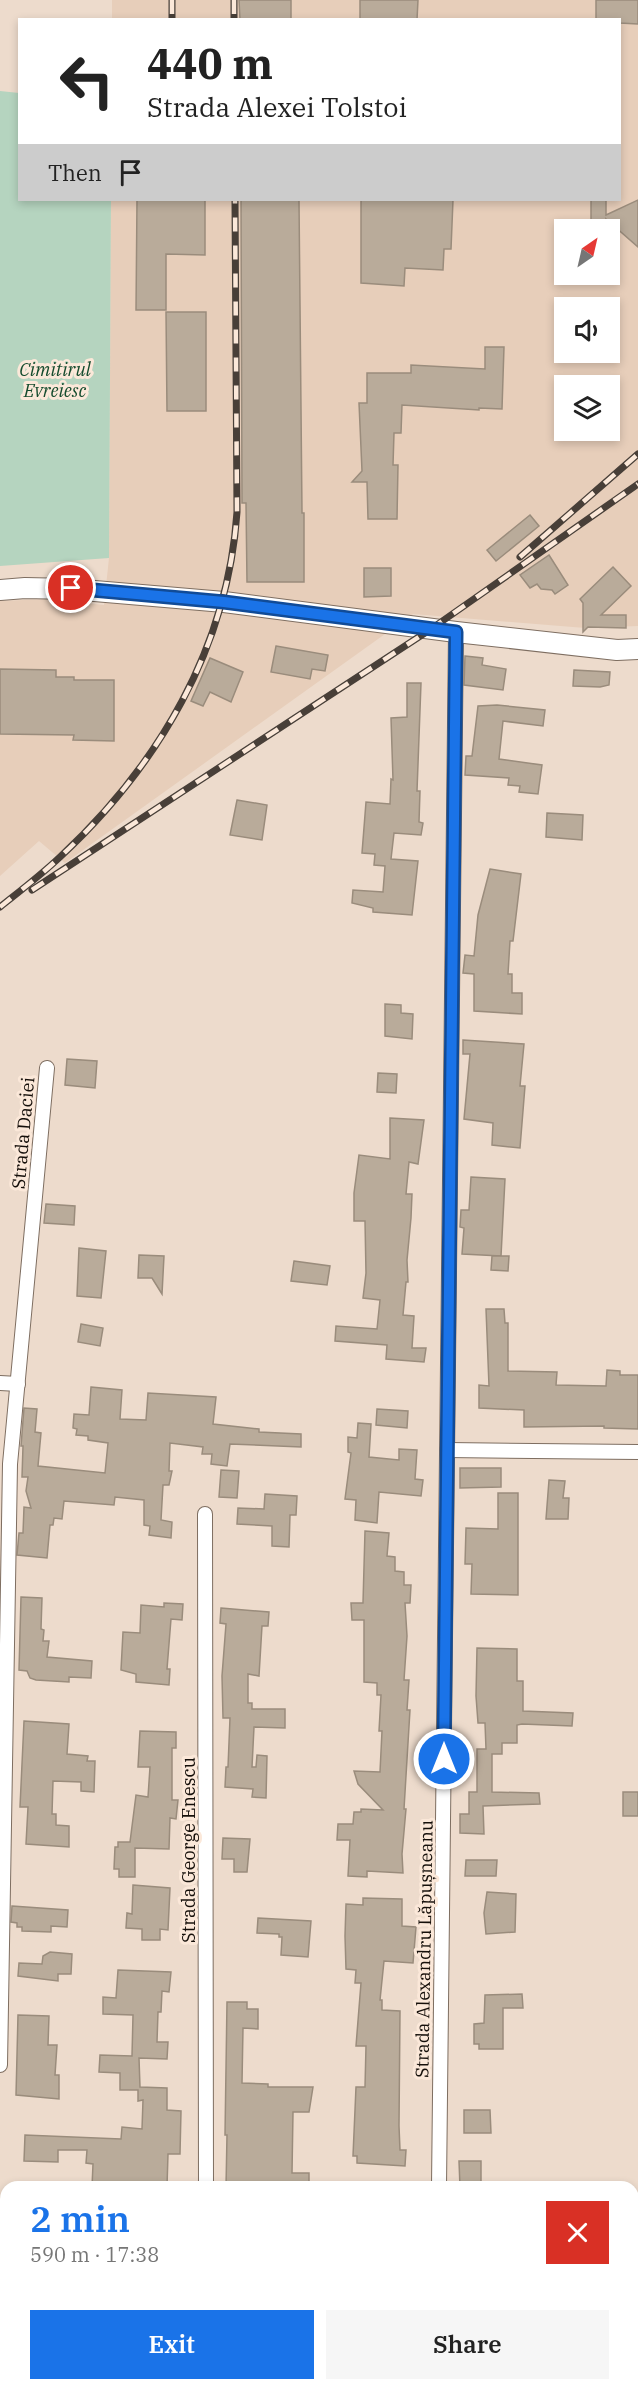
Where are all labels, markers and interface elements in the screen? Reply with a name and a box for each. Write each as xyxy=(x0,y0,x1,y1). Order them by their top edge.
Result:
text: 440 m xyxy=(147,36,273,91)
icon: left xyxy=(48,42,126,120)
text: Strada Alexei Tolstoi xyxy=(147,89,407,124)
icon: arrive xyxy=(114,156,147,189)
text: Then xyxy=(48,158,102,187)
north arrow xyxy=(554,219,620,285)
map controls xyxy=(554,219,620,441)
button: sound xyxy=(554,297,620,363)
park label: Cimitirul Evreiesc xyxy=(19,358,92,402)
button: layers xyxy=(554,375,620,441)
pin xyxy=(45,562,96,613)
icon: arrive xyxy=(54,571,87,604)
street label: Strada Daciei xyxy=(7,1076,39,1190)
position arrow xyxy=(412,1727,476,1791)
street label: Strada George Enescu xyxy=(177,1757,200,1943)
street label: Strada Alexandru Lăpușneanu xyxy=(410,1820,438,2078)
text: 2 min xyxy=(30,2195,130,2242)
button: close xyxy=(546,2201,609,2264)
text: 590 m · 17:38 xyxy=(30,2241,159,2268)
button: Exit xyxy=(30,2310,314,2379)
button: Share xyxy=(326,2310,609,2379)

